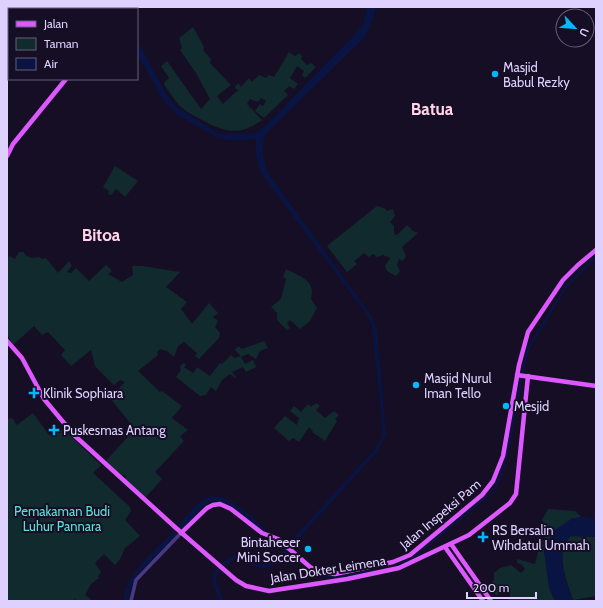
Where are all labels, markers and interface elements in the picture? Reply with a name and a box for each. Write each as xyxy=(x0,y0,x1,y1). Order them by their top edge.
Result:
legend xyxy=(8,8,138,80)
north arrow xyxy=(555,8,595,48)
text: Jalan xyxy=(43,16,68,31)
text: U xyxy=(576,26,592,39)
text: Taman xyxy=(44,36,79,51)
text: Air xyxy=(44,56,58,71)
place label: Masjid Babul Rezky xyxy=(503,59,570,90)
marker: Masjid Babul Rezky xyxy=(490,69,500,79)
district label: Batua xyxy=(411,99,454,119)
district label: Bitoa xyxy=(82,225,121,245)
place label: Masjid Nurul Iman Tello xyxy=(424,370,492,401)
marker: Masjid Nurul Iman Tello xyxy=(411,380,421,390)
place label: Klinik Sophiara xyxy=(43,385,124,401)
marker: Klinik Sophiara xyxy=(28,387,40,399)
place label: Mesjid xyxy=(514,398,549,415)
marker: Mesjid xyxy=(501,401,511,411)
place label: Puskesmas Antang xyxy=(63,422,166,438)
marker: Puskesmas Antang xyxy=(48,424,60,436)
street label: Jalan Inspeksi Pam xyxy=(396,476,484,553)
park label: Pemakaman Budi Luhur Pannara xyxy=(14,503,110,534)
place label: RS Bersalin Wihdatul Ummah xyxy=(492,522,590,553)
marker: RS Bersalin Wihdatul Ummah xyxy=(477,531,489,543)
place label: Bintaheeer Mini Soccer xyxy=(237,534,301,565)
marker: Bintaheeer Mini Soccer xyxy=(303,544,313,554)
street label: Jalan Dokter Leimena xyxy=(268,552,388,586)
scale bar xyxy=(467,574,536,600)
text: 200 m xyxy=(473,580,509,595)

